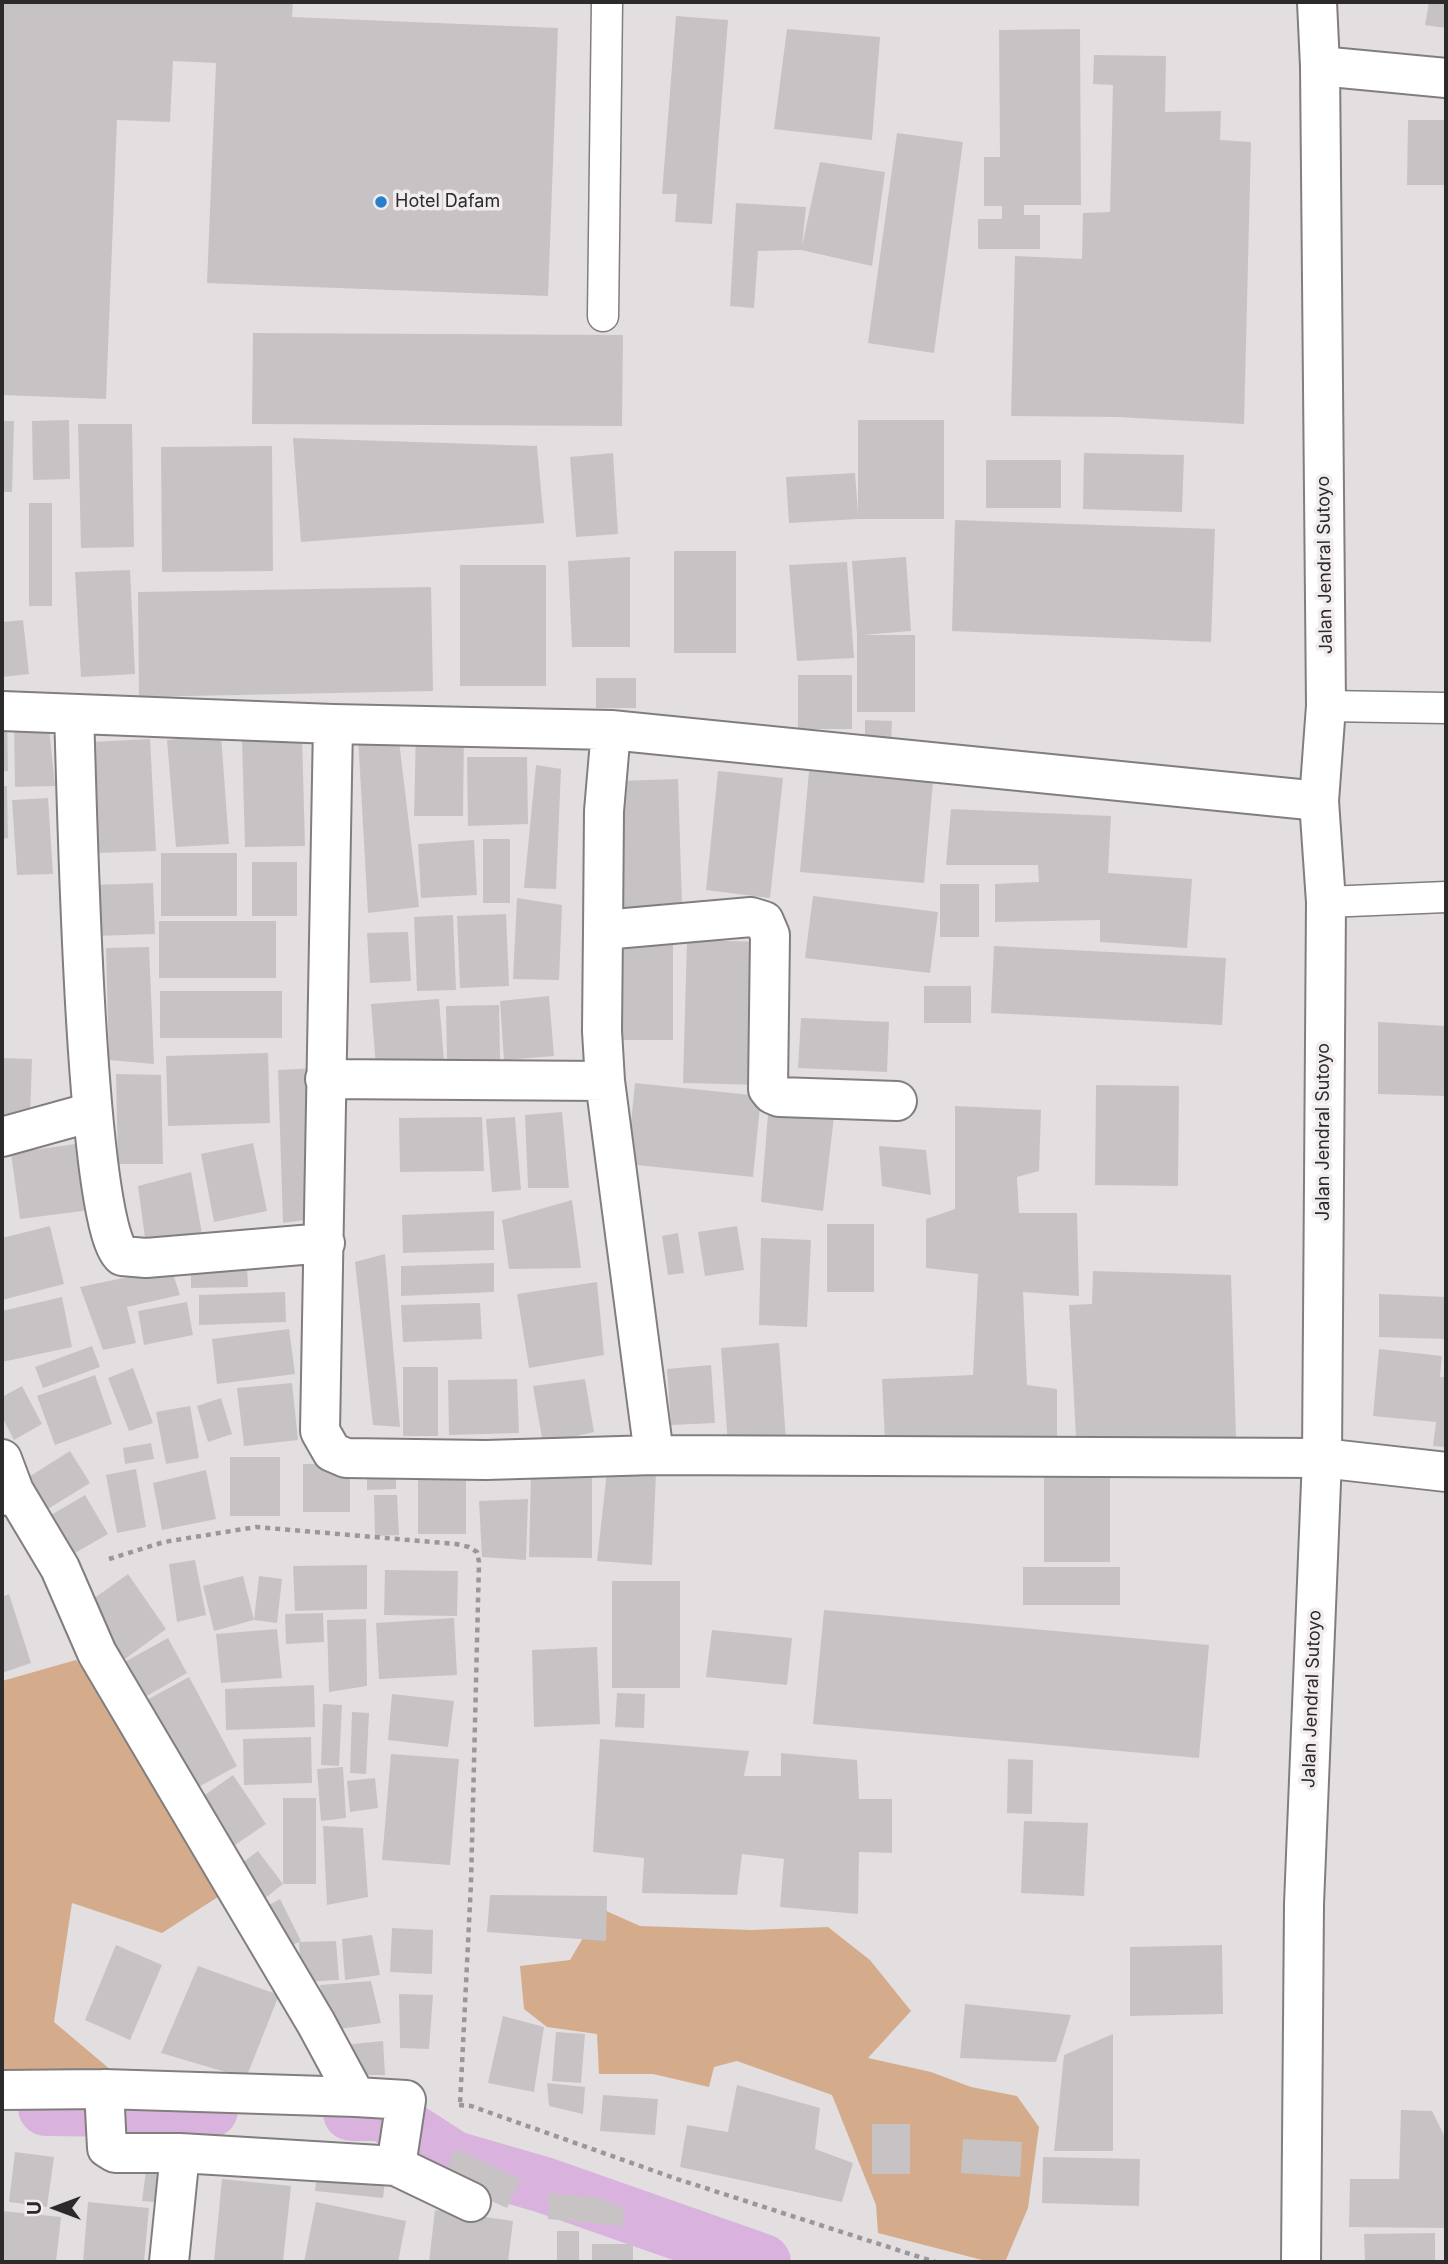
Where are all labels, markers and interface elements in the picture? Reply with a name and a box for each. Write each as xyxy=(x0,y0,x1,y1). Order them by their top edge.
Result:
place label: Hotel Dafam xyxy=(395,191,500,213)
marker: Hotel Dafam xyxy=(373,194,389,210)
street label: Jalan Jendral Sutoyo xyxy=(1313,476,1337,654)
street label: Jalan Jendral Sutoyo xyxy=(1313,1043,1335,1221)
street label: Jalan Jendral Sutoyo xyxy=(1298,1610,1326,1788)
north arrow xyxy=(21,2173,91,2243)
text: U xyxy=(23,2201,46,2215)

